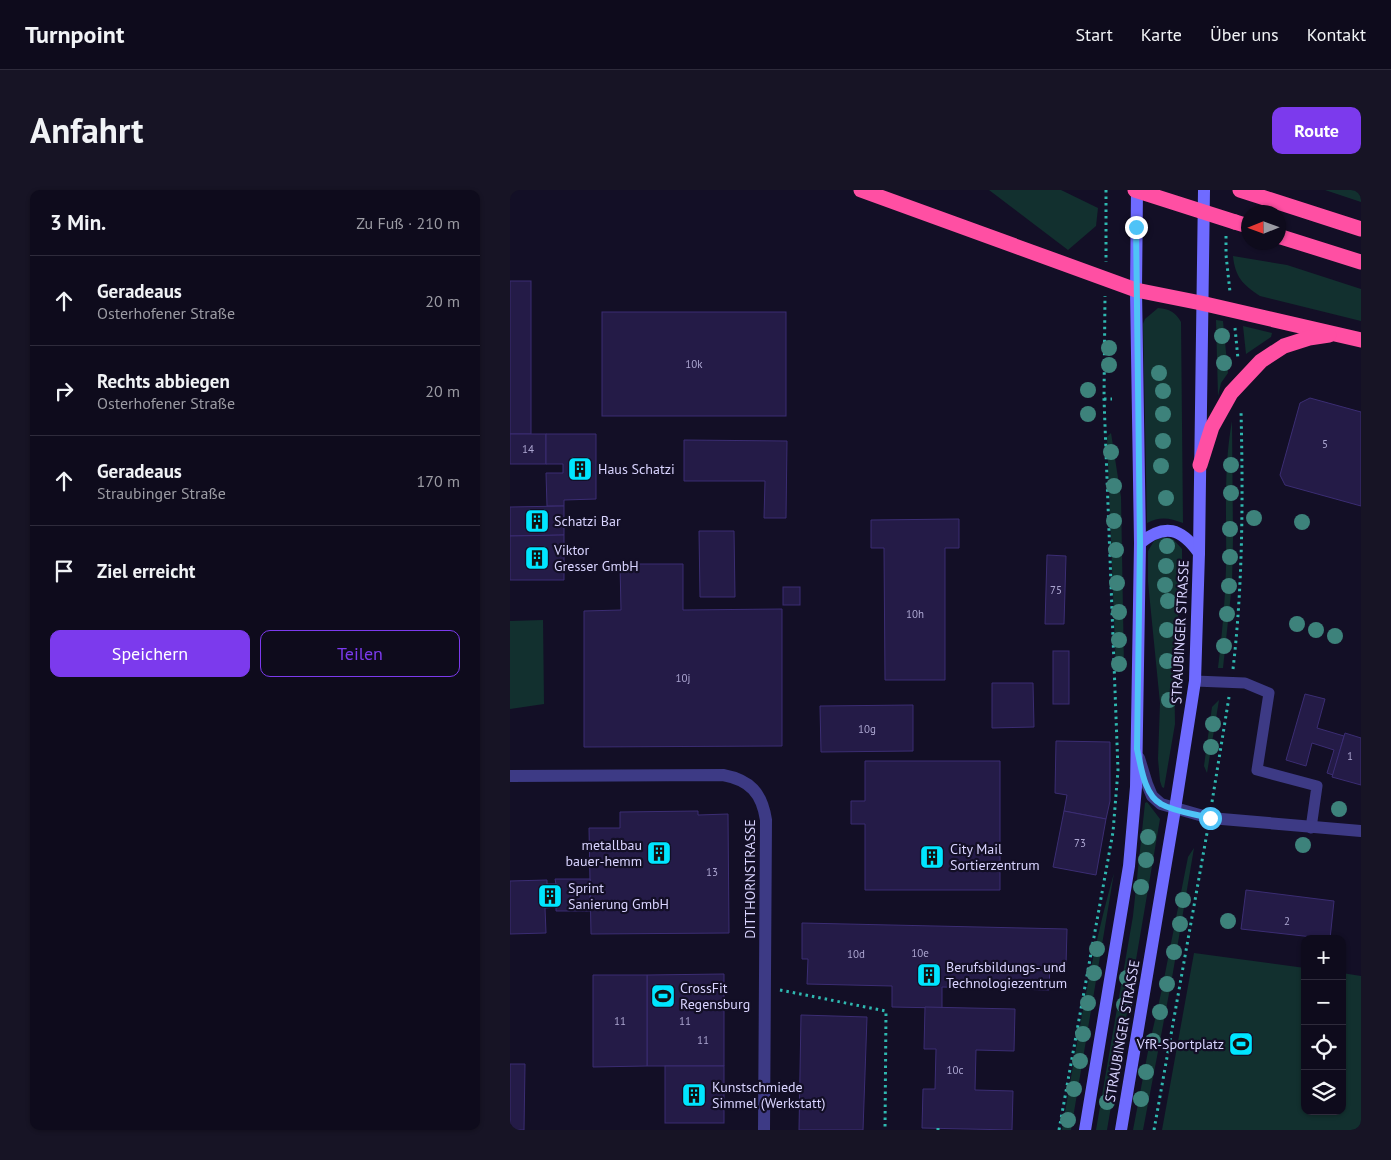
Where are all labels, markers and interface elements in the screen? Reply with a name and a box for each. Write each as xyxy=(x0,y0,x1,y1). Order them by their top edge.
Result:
text: Turnpoint xyxy=(25,19,124,50)
text: Start xyxy=(1075,23,1113,46)
text: Karte xyxy=(1141,23,1182,46)
text: Über uns xyxy=(1210,23,1279,46)
text: Kontakt xyxy=(1307,23,1366,46)
text: Anfahrt xyxy=(30,107,143,153)
button: Route xyxy=(1272,107,1361,154)
north arrow xyxy=(1241,205,1286,250)
text: 3 Min. xyxy=(50,209,106,236)
text: Zu Fuß · 210 m xyxy=(356,213,460,233)
route end xyxy=(1125,216,1148,239)
text: Geradeaus xyxy=(97,279,182,303)
icon: ahead xyxy=(50,287,78,315)
text: 20 m xyxy=(425,291,460,311)
text: Osterhofener Straße xyxy=(97,303,235,323)
house number: 10k xyxy=(685,357,703,371)
text: Rechts abbiegen xyxy=(97,369,230,393)
icon: right xyxy=(50,377,78,405)
text: 20 m xyxy=(425,381,460,401)
text: Osterhofener Straße xyxy=(97,393,235,413)
house number: 5 xyxy=(1322,437,1328,451)
house number: 14 xyxy=(522,442,534,456)
building icon: Haus Schatzi xyxy=(567,456,593,482)
text: Geradeaus xyxy=(97,459,182,483)
place label: Haus Schatzi xyxy=(598,460,675,478)
icon: ahead xyxy=(50,467,78,495)
text: 170 m xyxy=(417,471,460,491)
text: Straubinger Straße xyxy=(97,483,226,503)
building icon: Schatzi Bar xyxy=(524,508,550,534)
place label: Schatzi Bar xyxy=(554,512,621,530)
place label: Viktor Gresser GmbH xyxy=(553,541,639,575)
building icon: Viktor Gresser GmbH xyxy=(524,545,550,571)
icon: arrive xyxy=(50,557,78,585)
text: Ziel erreicht xyxy=(97,559,195,583)
street label: STRAUBINGER STRASSE xyxy=(1167,560,1193,704)
house number: 75 xyxy=(1050,583,1062,597)
house number: 10h xyxy=(906,607,924,621)
button: Speichern xyxy=(50,630,250,677)
button: Teilen xyxy=(260,630,460,677)
house number: 10j xyxy=(676,671,691,685)
house number: 10g xyxy=(858,722,876,736)
house number: 1 xyxy=(1347,749,1353,763)
route start xyxy=(1199,807,1222,830)
street label: DITTHORNSTRASSE xyxy=(741,819,759,939)
place label: metallbau bauer-hemm xyxy=(566,836,642,870)
house number: 73 xyxy=(1074,836,1086,850)
building icon: metallbau bauer-hemm xyxy=(646,840,672,866)
place label: City Mail Sortierzentrum xyxy=(950,840,1040,874)
building icon: City Mail Sortierzentrum xyxy=(919,844,945,870)
house number: 13 xyxy=(706,865,718,879)
place label: Sprint Sanierung GmbH xyxy=(568,879,669,913)
building icon: Sprint Sanierung GmbH xyxy=(537,883,563,909)
house number: 2 xyxy=(1284,914,1290,928)
map controls xyxy=(1301,935,1346,1115)
button: + xyxy=(1301,935,1346,980)
house number: 10e xyxy=(911,946,929,960)
house number: 10d xyxy=(847,947,865,961)
place label: Berufsbildungs- und Technologiezentrum xyxy=(946,958,1067,992)
street label: STRAUBINGER STRASSE xyxy=(1101,959,1143,1103)
building icon: Berufsbildungs- und Technologiezentrum xyxy=(916,962,942,988)
place label: CrossFit Regensburg xyxy=(680,979,750,1013)
button: − xyxy=(1301,980,1346,1025)
sports icon: CrossFit Regensburg xyxy=(650,983,676,1009)
house number: 11 xyxy=(614,1014,626,1028)
house number: 11 xyxy=(679,1014,691,1028)
button: locate xyxy=(1301,1025,1346,1070)
sports icon: VfR-Sportplatz xyxy=(1228,1031,1254,1057)
house number: 11 xyxy=(697,1033,709,1047)
place label: VfR-Sportplatz xyxy=(1136,1035,1224,1053)
house number: 10c xyxy=(947,1063,964,1077)
button: layers xyxy=(1301,1070,1346,1115)
place label: Kunstschmiede Simmel (Werkstatt) xyxy=(712,1078,825,1112)
building icon: Kunstschmiede Simmel (Werkstatt) xyxy=(681,1082,707,1108)

